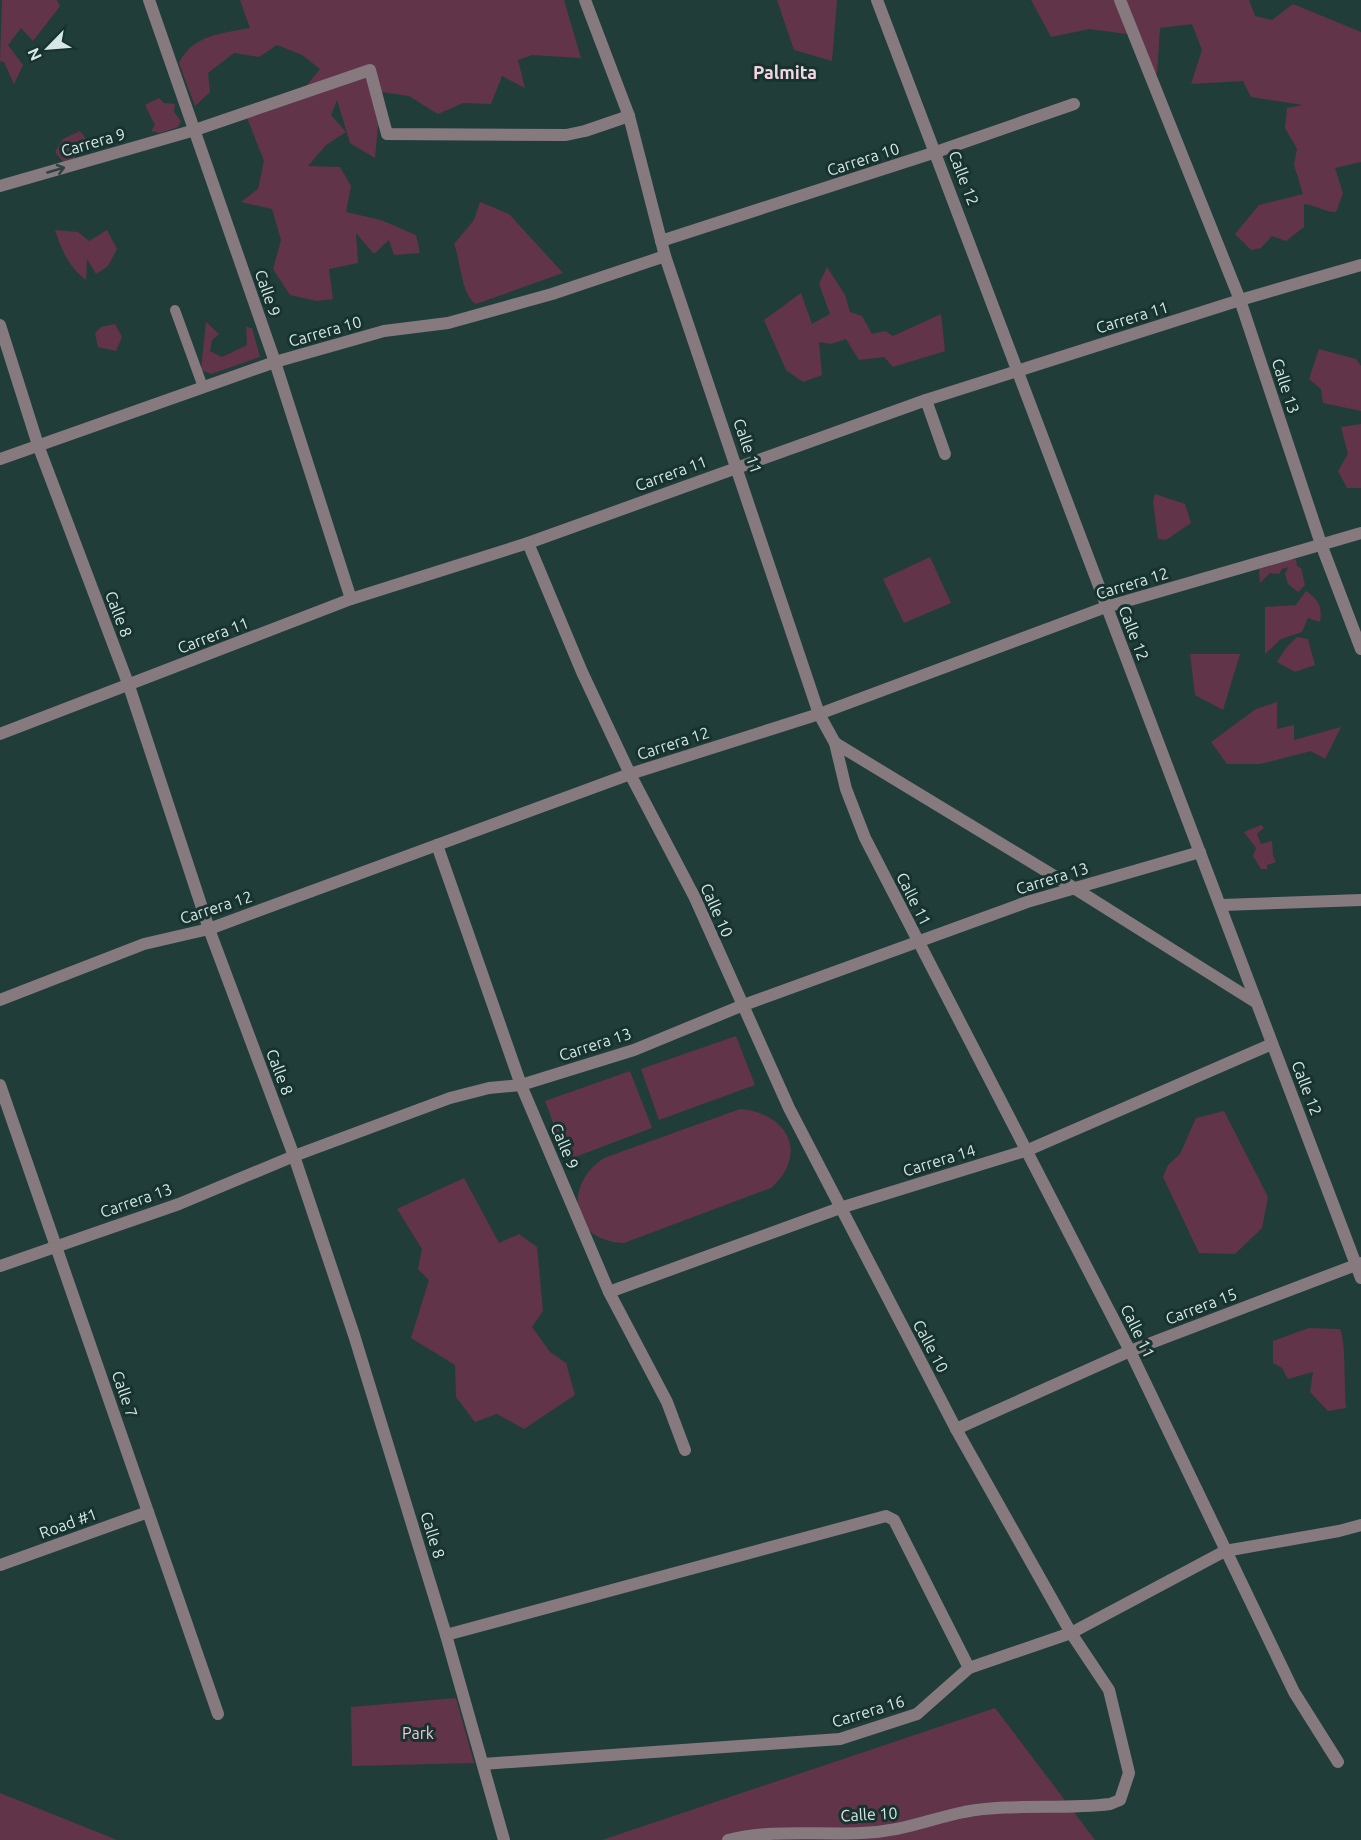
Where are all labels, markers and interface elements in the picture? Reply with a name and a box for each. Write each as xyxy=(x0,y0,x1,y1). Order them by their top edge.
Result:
north arrow xyxy=(18,18,78,78)
text: N xyxy=(24,45,45,64)
district label: Palmita xyxy=(753,62,817,82)
street label: Carrera 9 xyxy=(59,124,127,160)
street label: Carrera 10 xyxy=(825,139,901,179)
street label: Calle 12 xyxy=(945,148,983,208)
one-way arrow xyxy=(46,164,65,175)
street label: Calle 9 xyxy=(252,267,284,319)
street label: Carrera 11 xyxy=(1094,297,1170,337)
street label: Carrera 10 xyxy=(286,312,364,350)
street label: Calle 13 xyxy=(1269,356,1303,416)
street label: Calle 11 xyxy=(730,416,766,476)
street label: Carrera 11 xyxy=(633,452,709,494)
street label: Carrera 12 xyxy=(1094,563,1170,603)
street label: Calle 8 xyxy=(102,588,136,640)
street label: Calle 12 xyxy=(1115,603,1153,663)
street label: Carrera 11 xyxy=(175,613,251,657)
street label: Carrera 12 xyxy=(635,723,711,763)
street label: Carrera 13 xyxy=(1014,858,1090,898)
street label: Calle 11 xyxy=(893,870,935,928)
street label: Calle 10 xyxy=(697,880,737,940)
street label: Carrera 12 xyxy=(178,887,254,927)
street label: Carrera 13 xyxy=(557,1024,633,1064)
street label: Calle 8 xyxy=(263,1046,297,1098)
street label: Calle 12 xyxy=(1288,1058,1326,1118)
street label: Calle 9 xyxy=(547,1120,583,1172)
street label: Carrera 14 xyxy=(901,1140,977,1180)
street label: Carrera 13 xyxy=(98,1179,174,1221)
street label: Carrera 15 xyxy=(1163,1284,1239,1328)
street label: Calle 11 xyxy=(1117,1301,1159,1361)
street label: Calle 10 xyxy=(910,1317,952,1375)
street label: Calle 7 xyxy=(109,1368,141,1420)
street label: Road #1 xyxy=(37,1504,99,1542)
street label: Calle 8 xyxy=(417,1509,449,1561)
street label: Carrera 16 xyxy=(830,1691,906,1731)
park label: Park xyxy=(402,1724,434,1742)
street label: Calle 10 xyxy=(840,1804,898,1824)

